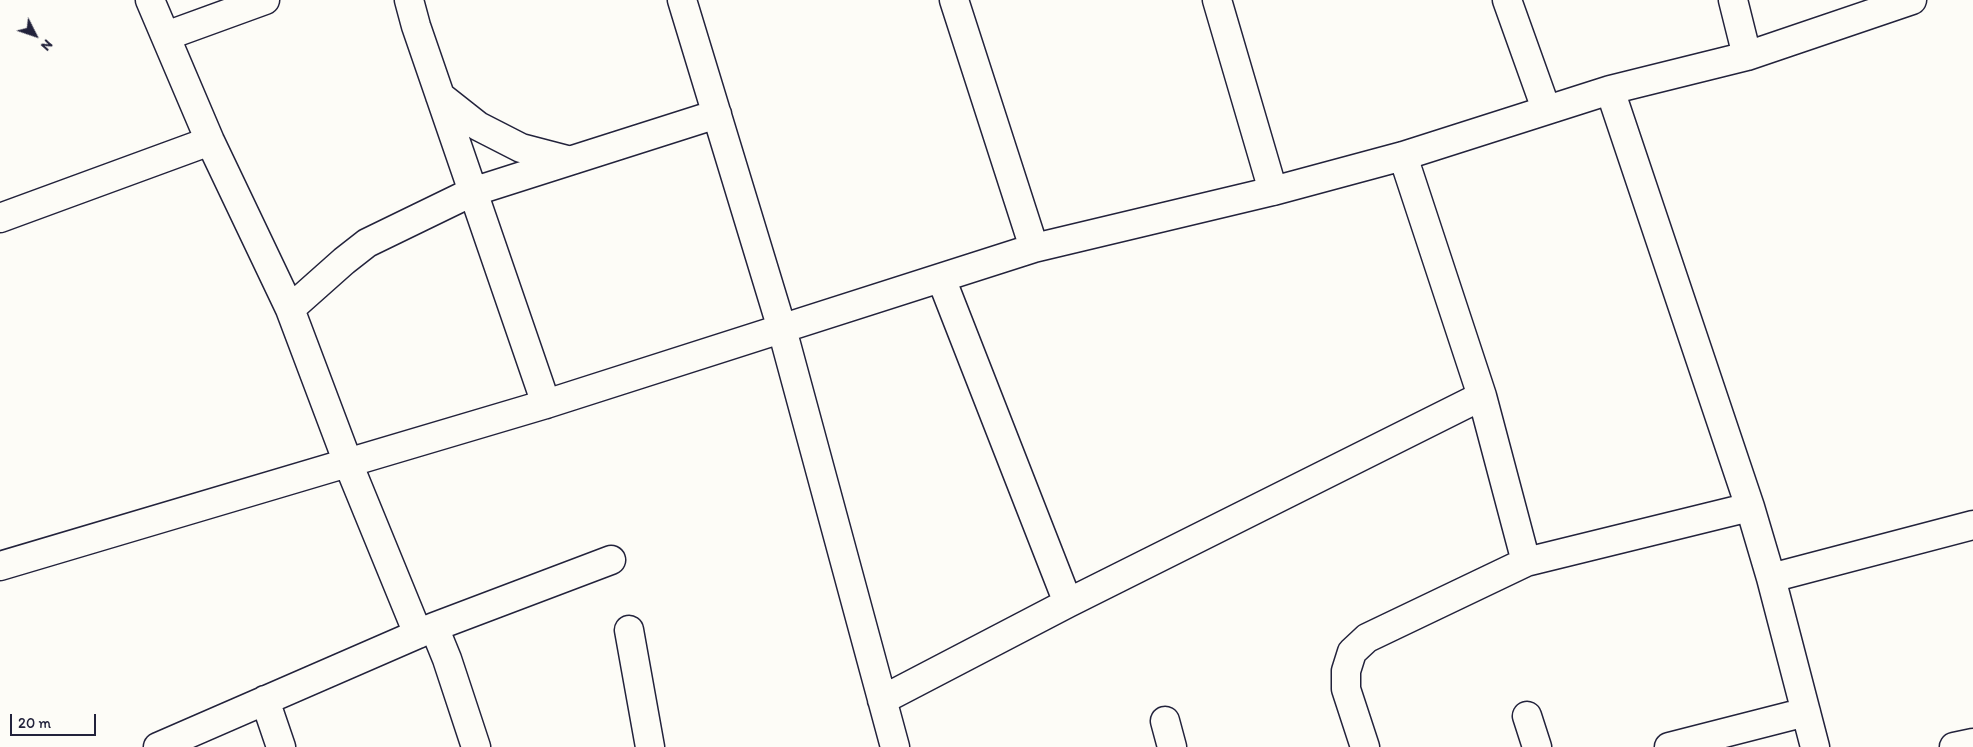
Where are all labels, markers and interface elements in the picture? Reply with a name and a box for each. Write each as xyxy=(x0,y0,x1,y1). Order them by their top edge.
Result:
north arrow xyxy=(10,10,60,60)
text: N xyxy=(37,36,56,54)
scale bar xyxy=(12,704,99,736)
text: 20 m xyxy=(18,714,51,732)

